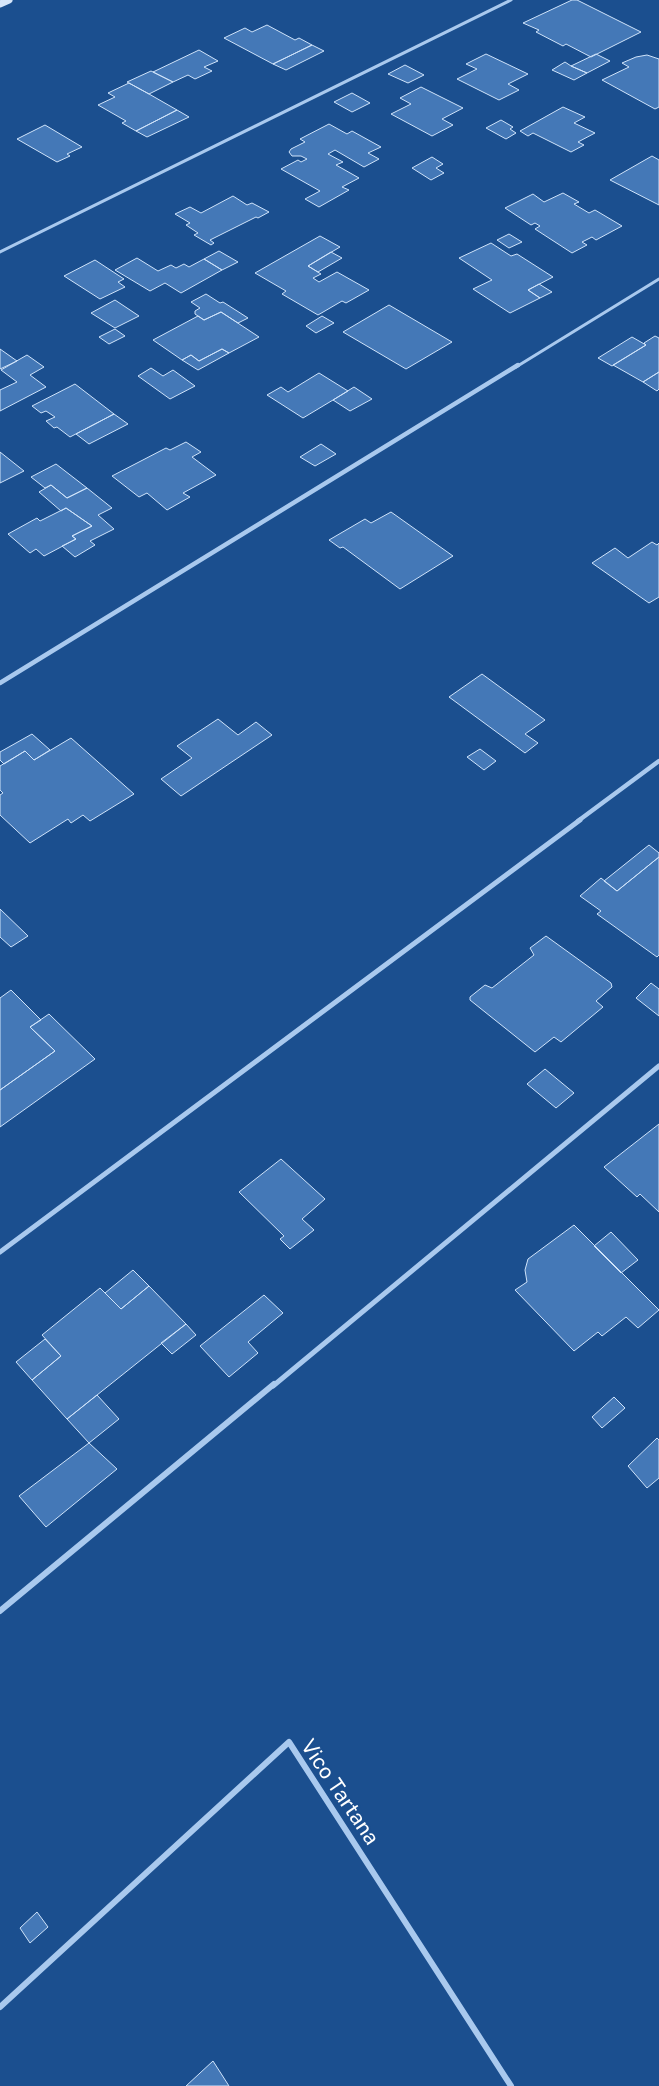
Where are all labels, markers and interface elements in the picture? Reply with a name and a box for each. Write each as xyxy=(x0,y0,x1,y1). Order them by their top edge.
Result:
street label: Vico Tartana xyxy=(296,1734,385,1849)

